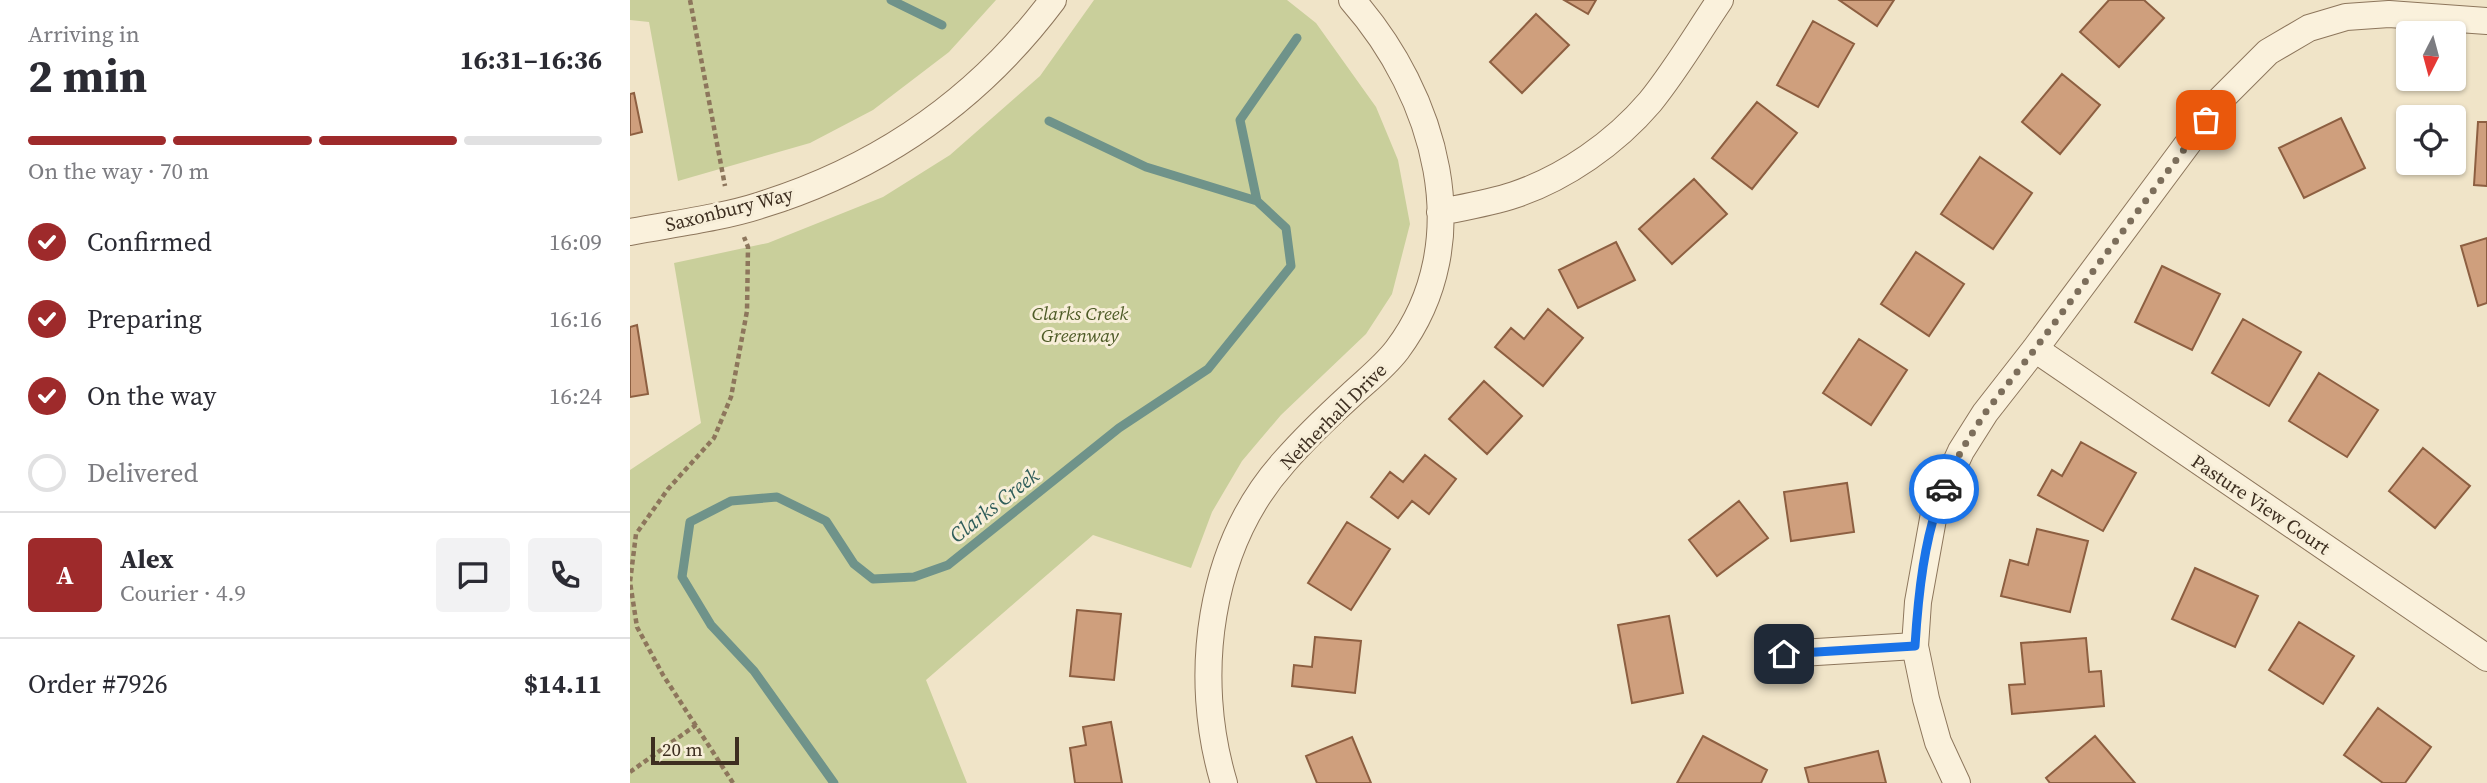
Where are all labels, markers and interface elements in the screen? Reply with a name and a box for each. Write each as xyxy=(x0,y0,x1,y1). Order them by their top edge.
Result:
text: Arriving in xyxy=(28,18,140,50)
north arrow xyxy=(2396,21,2466,91)
map controls xyxy=(2396,21,2466,175)
text: 16:31–16:36 xyxy=(460,42,602,78)
text: 2 min xyxy=(28,44,147,107)
pin xyxy=(2176,90,2236,150)
icon: bag xyxy=(2187,101,2225,139)
button: locate xyxy=(2396,105,2466,175)
text: On the way · 70 m xyxy=(28,155,209,187)
street label: Saxonbury Way xyxy=(662,181,796,237)
icon: check xyxy=(28,223,66,261)
text: Confirmed xyxy=(87,224,212,260)
text: 16:09 xyxy=(549,226,602,258)
icon: check xyxy=(28,300,66,338)
park label: Clarks Creek Greenway xyxy=(1032,300,1128,348)
text: Preparing xyxy=(87,301,202,337)
text: 16:16 xyxy=(549,303,602,335)
street label: Netherhall Drive xyxy=(1274,357,1392,475)
icon: check xyxy=(28,377,66,415)
text: On the way xyxy=(87,378,216,414)
text: 16:24 xyxy=(549,380,602,412)
street label: Pasture View Court xyxy=(2187,448,2336,561)
courier xyxy=(1909,454,1979,524)
text: Delivered xyxy=(87,455,198,491)
water label: Clarks Creek xyxy=(943,461,1045,549)
icon: car xyxy=(1925,470,1963,508)
button: chat xyxy=(436,538,510,612)
button: phone xyxy=(528,538,602,612)
text: Alex xyxy=(120,541,174,577)
text: A xyxy=(56,557,74,593)
text: Courier · 4.9 xyxy=(120,577,246,609)
pin xyxy=(1754,624,1814,684)
icon: home xyxy=(1765,635,1803,673)
text: Order #7926 xyxy=(28,666,168,702)
text: $14.11 xyxy=(524,666,602,702)
scale bar xyxy=(651,734,738,766)
text: 20 m xyxy=(662,736,703,762)

